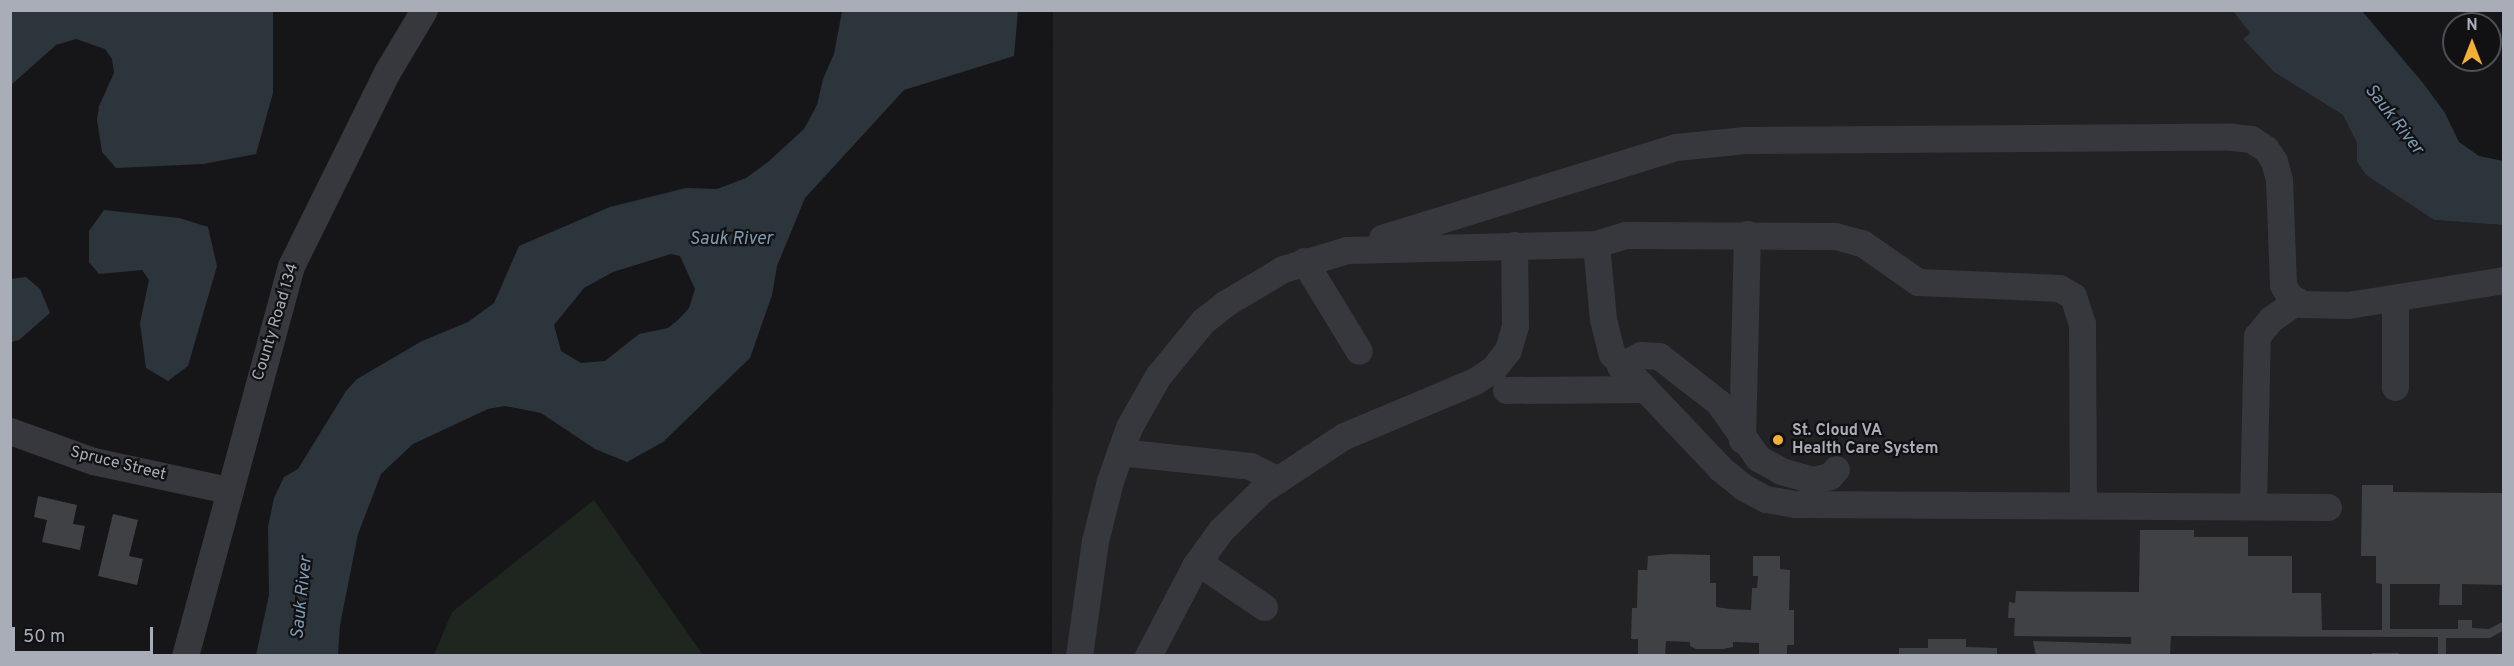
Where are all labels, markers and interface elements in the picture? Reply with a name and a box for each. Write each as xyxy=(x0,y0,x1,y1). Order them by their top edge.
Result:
north arrow xyxy=(2442,12,2502,72)
text: N xyxy=(2466,16,2478,36)
water label: Sauk River xyxy=(2359,80,2427,160)
water label: Sauk River xyxy=(689,229,773,251)
street label: County Road 134 xyxy=(249,261,303,383)
place label: St. Cloud VA Health Care System xyxy=(1792,421,1939,459)
marker: St. Cloud VA Health Care System xyxy=(1769,431,1787,449)
street label: Spruce Street xyxy=(68,443,168,485)
water label: Sauk River xyxy=(288,555,318,641)
scale bar xyxy=(15,615,156,653)
text: 50 m xyxy=(23,626,65,649)

